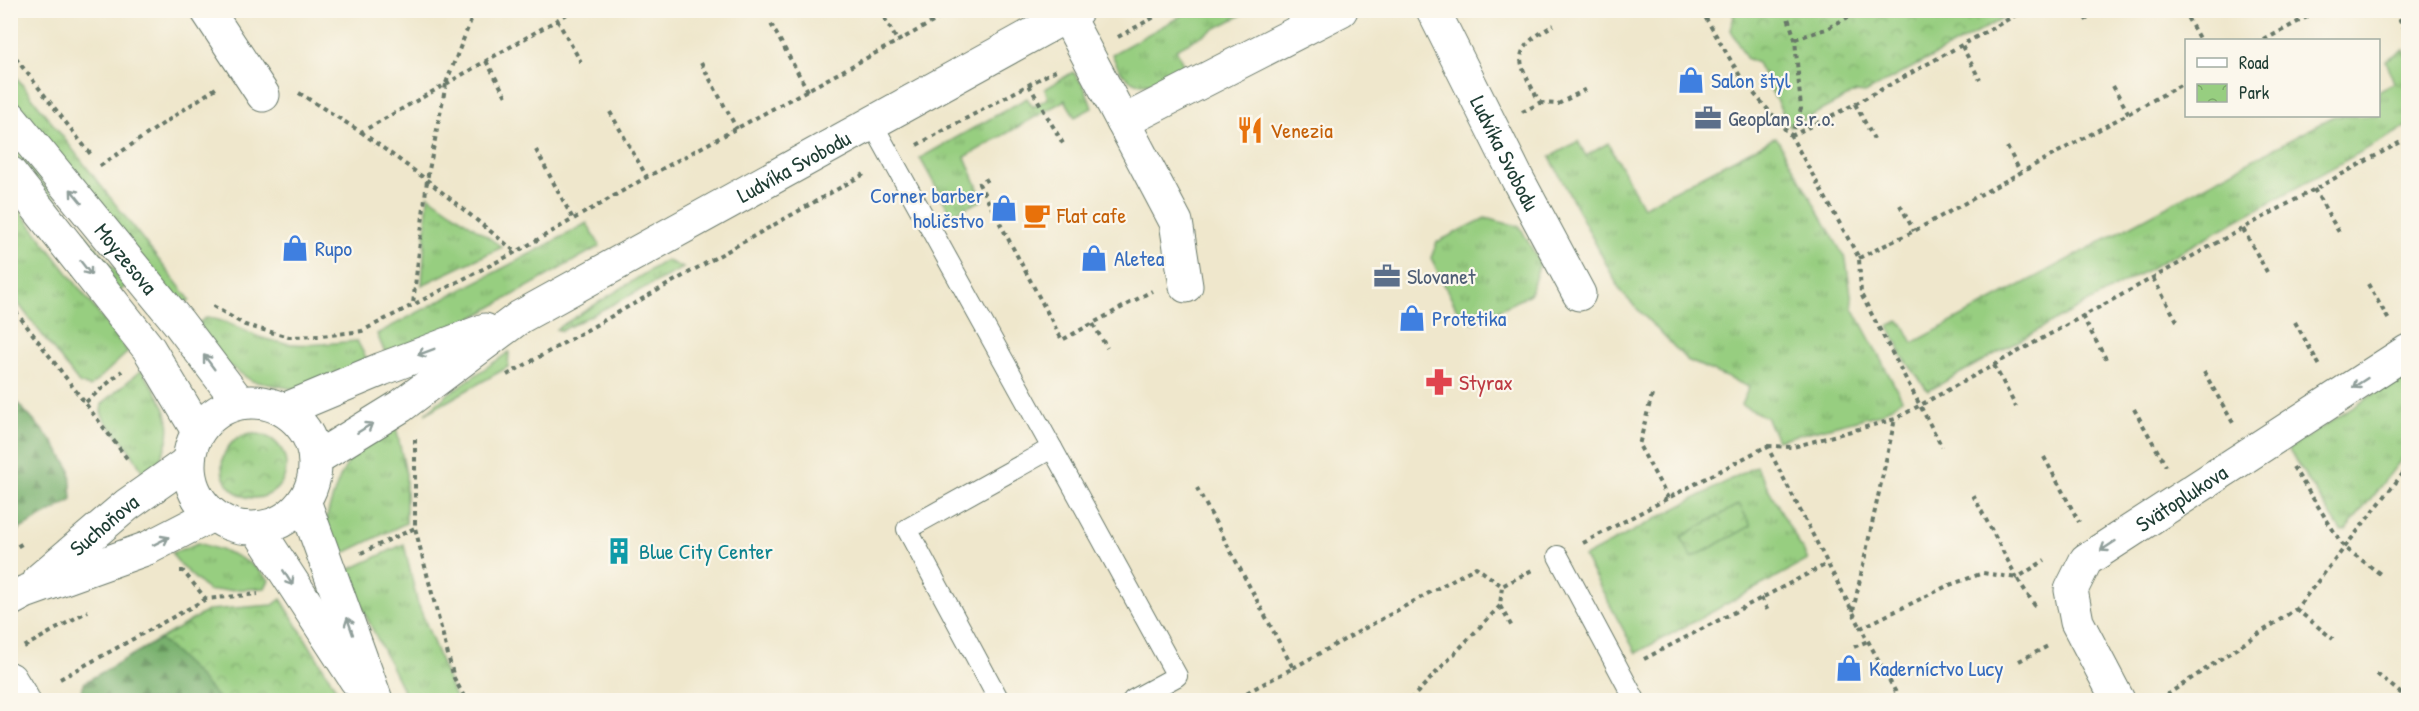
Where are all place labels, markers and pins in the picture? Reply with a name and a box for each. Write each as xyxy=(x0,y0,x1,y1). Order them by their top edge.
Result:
shop icon: Salon štyl xyxy=(1676,65,1706,95)
place label: Salon štyl xyxy=(1711,65,1791,95)
office icon: Geoplan s.r.o. xyxy=(1693,103,1723,133)
place label: Geoplan s.r.o. xyxy=(1728,103,1835,133)
restaurant icon: Venezia xyxy=(1235,115,1265,145)
place label: Venezia xyxy=(1270,115,1333,145)
place label: Corner barber holičstvo xyxy=(870,180,985,235)
shop icon: Corner barber holičstvo xyxy=(989,193,1019,223)
cafe icon: Flat cafe xyxy=(1022,200,1052,230)
place label: Flat cafe xyxy=(1056,200,1126,230)
shop icon: Rupo xyxy=(280,233,310,263)
place label: Rupo xyxy=(315,233,352,263)
shop icon: Aletea xyxy=(1079,243,1109,273)
place label: Aletea xyxy=(1114,243,1165,273)
office icon: Slovanet xyxy=(1372,261,1402,291)
place label: Slovanet xyxy=(1407,261,1476,291)
shop icon: Protetika xyxy=(1397,303,1427,333)
place label: Protetika xyxy=(1432,303,1507,333)
pharmacy icon: Styrax xyxy=(1424,367,1454,397)
place label: Styrax xyxy=(1459,367,1513,397)
building icon: Blue City Center xyxy=(604,536,634,566)
place label: Blue City Center xyxy=(639,536,774,566)
shop icon: Kaderníctvo Lucy xyxy=(1834,653,1864,683)
place label: Kaderníctvo Lucy xyxy=(1869,653,2003,683)

